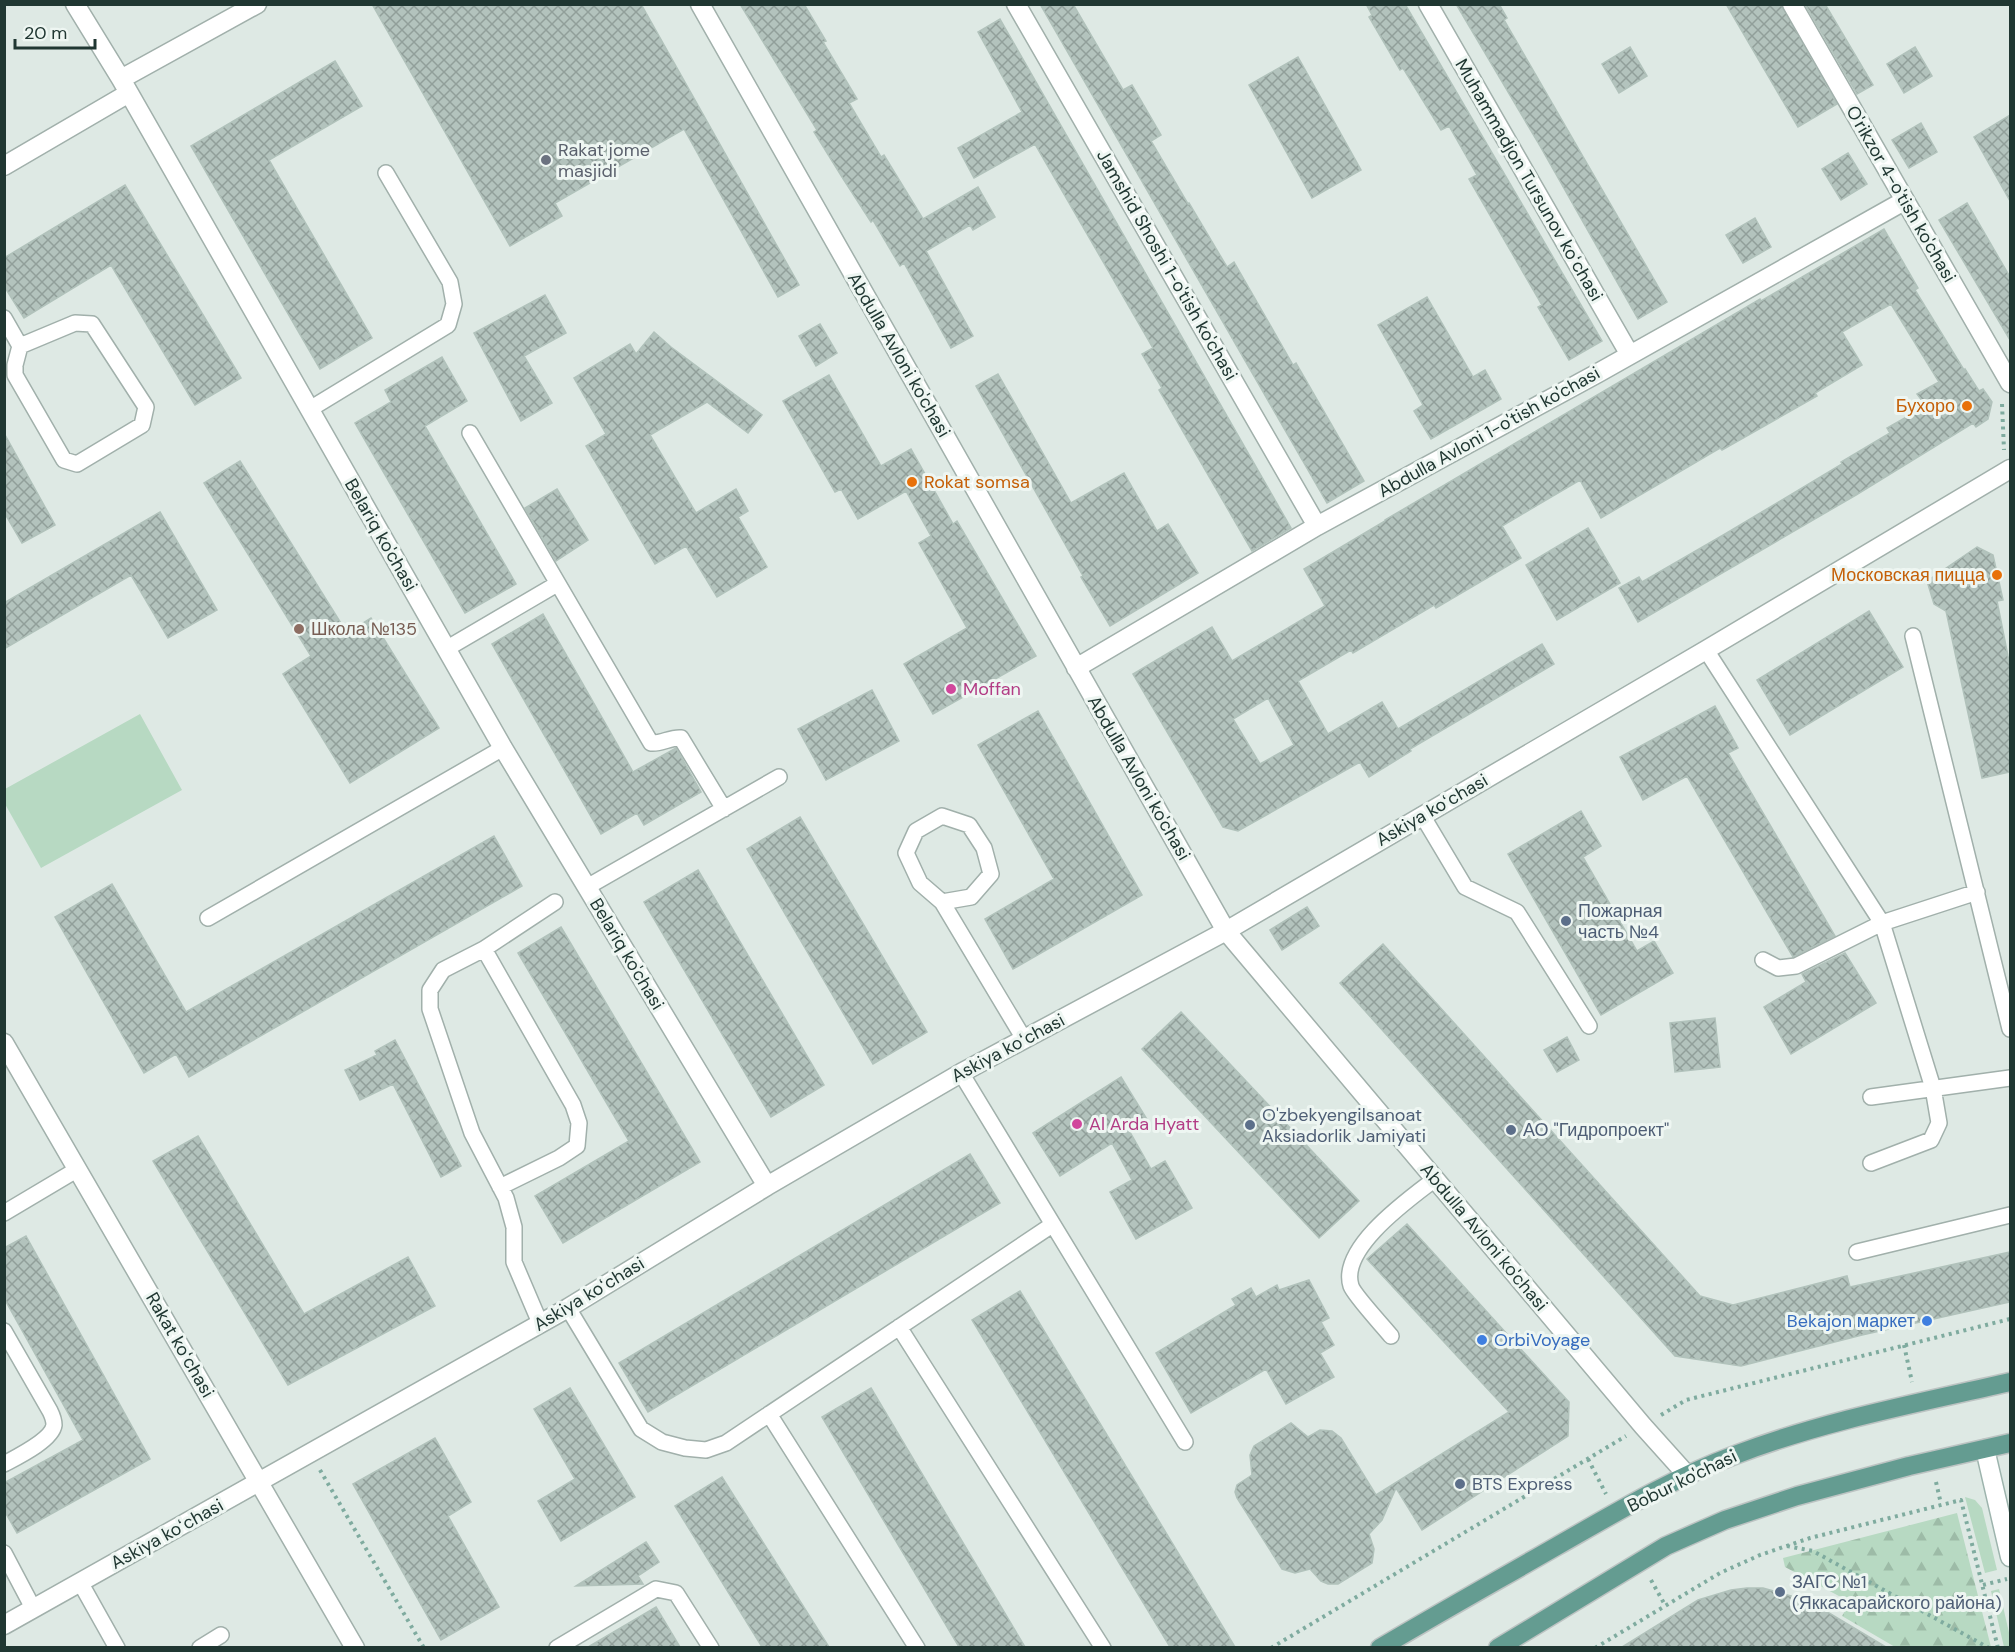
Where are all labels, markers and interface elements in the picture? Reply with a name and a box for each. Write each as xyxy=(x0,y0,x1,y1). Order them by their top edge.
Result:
scale bar xyxy=(15,12,94,50)
text: 20 m xyxy=(24,21,67,45)
street label: Muhammadjon Tursunov koʻchasi xyxy=(1450,54,1608,306)
street label: O'rikzor 4-o'tish ko'chasi xyxy=(1841,101,1961,287)
place label: Rakat jome masjidi xyxy=(558,138,650,183)
street label: Jamshid Shoshi 1-o'tish ko'chasi xyxy=(1091,145,1243,385)
marker: Rakat jome masjidi xyxy=(539,153,553,167)
street label: Abdulla Avloni ko'chasi xyxy=(842,268,956,442)
street label: Abdulla Avloni 1-o'tish ko'chasi xyxy=(1374,361,1604,503)
place label: Бухоро xyxy=(1896,394,1955,418)
marker: Бухоро xyxy=(1960,399,1974,413)
place label: Rokat somsa xyxy=(924,470,1030,494)
street label: Belariq ko'chasi xyxy=(339,474,423,596)
marker: Rokat somsa xyxy=(905,475,919,489)
place label: Московская пицца xyxy=(1831,563,1986,587)
marker: Московская пицца xyxy=(1990,568,2004,582)
place label: Школа №135 xyxy=(311,617,417,641)
marker: Школа №135 xyxy=(292,622,306,636)
place label: Moffan xyxy=(963,677,1021,701)
marker: Moffan xyxy=(944,682,958,696)
street label: Abdulla Avloni ko'chasi xyxy=(1082,691,1196,865)
street label: Askiya koʻchasi xyxy=(1372,768,1492,852)
street label: Belariq ko'chasi xyxy=(584,894,670,1014)
place label: Пожарная часть №4 xyxy=(1578,899,1663,944)
marker: Пожарная часть №4 xyxy=(1559,914,1573,928)
street label: Askiya koʻchasi xyxy=(947,1008,1069,1088)
place label: O'zbekyengilsanoat Aksiadorlik Jamiyati xyxy=(1262,1103,1426,1148)
place label: Al Arda Hyatt xyxy=(1089,1112,1199,1136)
marker: Al Arda Hyatt xyxy=(1070,1117,1084,1131)
marker: O'zbekyengilsanoat Aksiadorlik Jamiyati xyxy=(1243,1118,1257,1132)
place label: АО "Гидропроект" xyxy=(1523,1118,1669,1142)
marker: АО "Гидропроект" xyxy=(1504,1123,1518,1137)
street label: Abdulla Avloni ko'chasi xyxy=(1415,1158,1553,1316)
street label: Askiya koʻchasi xyxy=(529,1251,649,1337)
street label: Rakat koʻchasi xyxy=(140,1288,220,1402)
place label: Bekajon маркет xyxy=(1787,1309,1915,1333)
marker: Bekajon маркет xyxy=(1920,1314,1934,1328)
place label: OrbiVoyage xyxy=(1494,1328,1590,1352)
marker: OrbiVoyage xyxy=(1475,1333,1489,1347)
street label: Bobur ko'chasi xyxy=(1623,1444,1741,1518)
place label: BTS Express xyxy=(1472,1472,1573,1496)
marker: BTS Express xyxy=(1453,1477,1467,1491)
street label: Askiya koʻchasi xyxy=(106,1493,228,1575)
place label: ЗАГС №1 (Яккасарайского района) xyxy=(1792,1570,2002,1615)
marker: ЗАГС №1 (Яккасарайского района) xyxy=(1773,1585,1787,1599)

